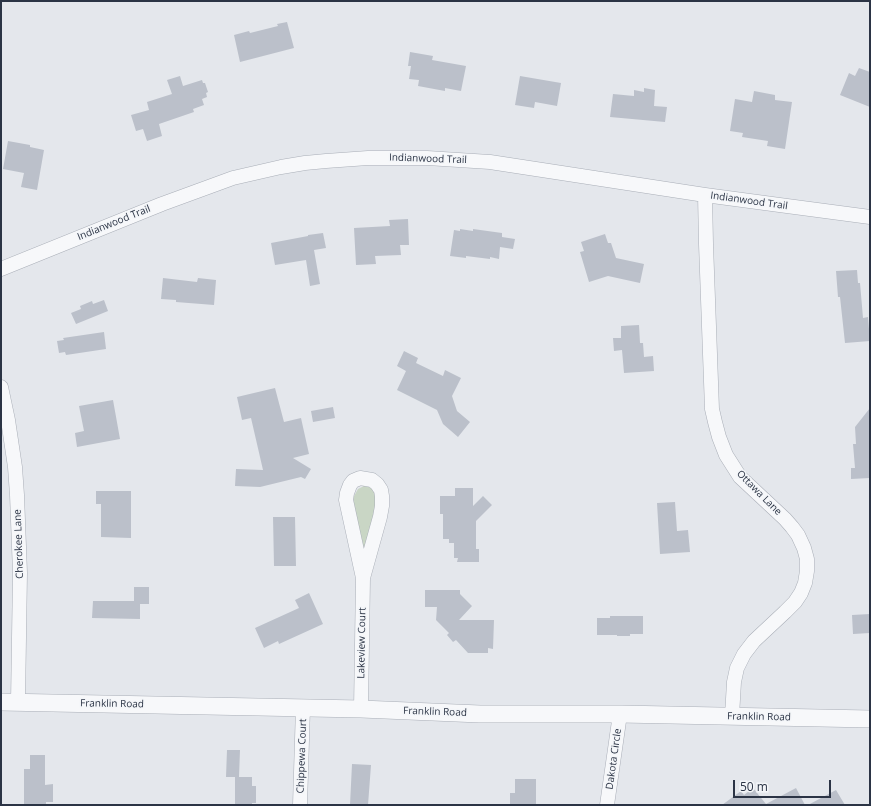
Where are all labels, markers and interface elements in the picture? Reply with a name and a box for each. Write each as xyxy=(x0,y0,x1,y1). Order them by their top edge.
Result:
street label: Indianwood Trail xyxy=(389,152,467,166)
street label: Indianwood Trail xyxy=(710,190,788,212)
street label: Indianwood Trail xyxy=(76,203,152,243)
street label: Ottawa Lane xyxy=(734,468,784,518)
street label: Cherokee Lane xyxy=(12,509,26,579)
street label: Lakeview Court xyxy=(355,607,369,679)
street label: Franklin Road xyxy=(80,697,144,711)
street label: Franklin Road xyxy=(403,705,467,719)
street label: Franklin Road xyxy=(727,710,791,724)
street label: Chippewa Court xyxy=(295,718,309,794)
street label: Dakota Circle xyxy=(604,728,624,790)
scale bar xyxy=(735,772,833,798)
text: 50 m xyxy=(740,778,768,795)

